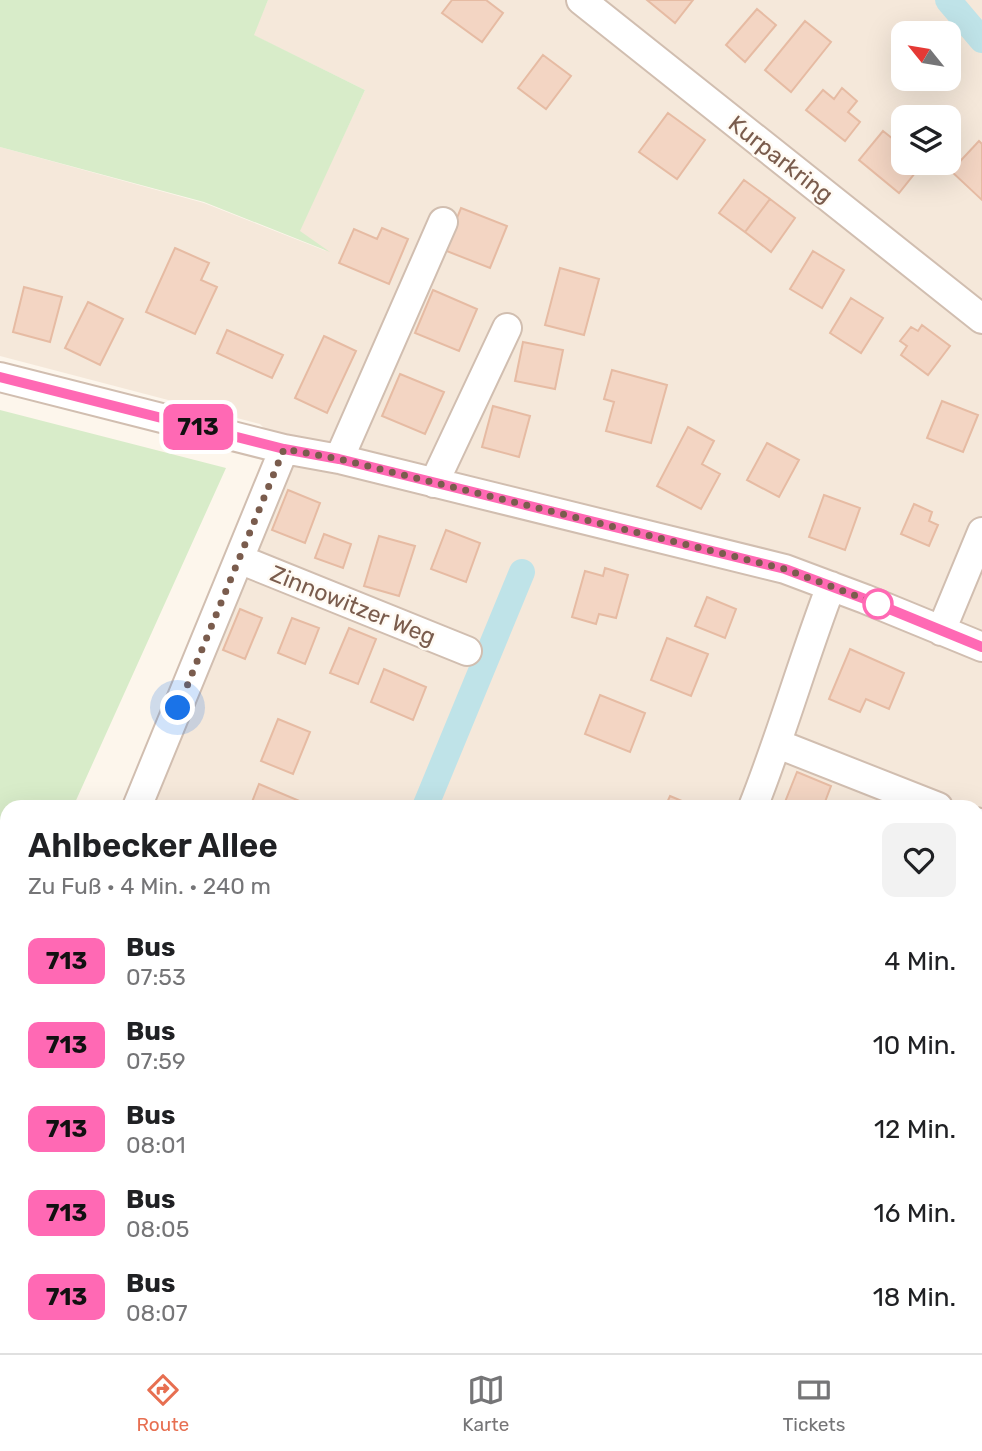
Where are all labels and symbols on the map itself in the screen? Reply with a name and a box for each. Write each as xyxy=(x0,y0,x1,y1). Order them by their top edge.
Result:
north arrow xyxy=(891,21,961,91)
street label: Kurparkring xyxy=(723,110,839,208)
line badge: 713 xyxy=(158,404,238,450)
street label: Zinnowitzer Weg xyxy=(266,559,440,651)
unlabelled marker xyxy=(863,589,893,619)
your location xyxy=(160,690,195,725)

